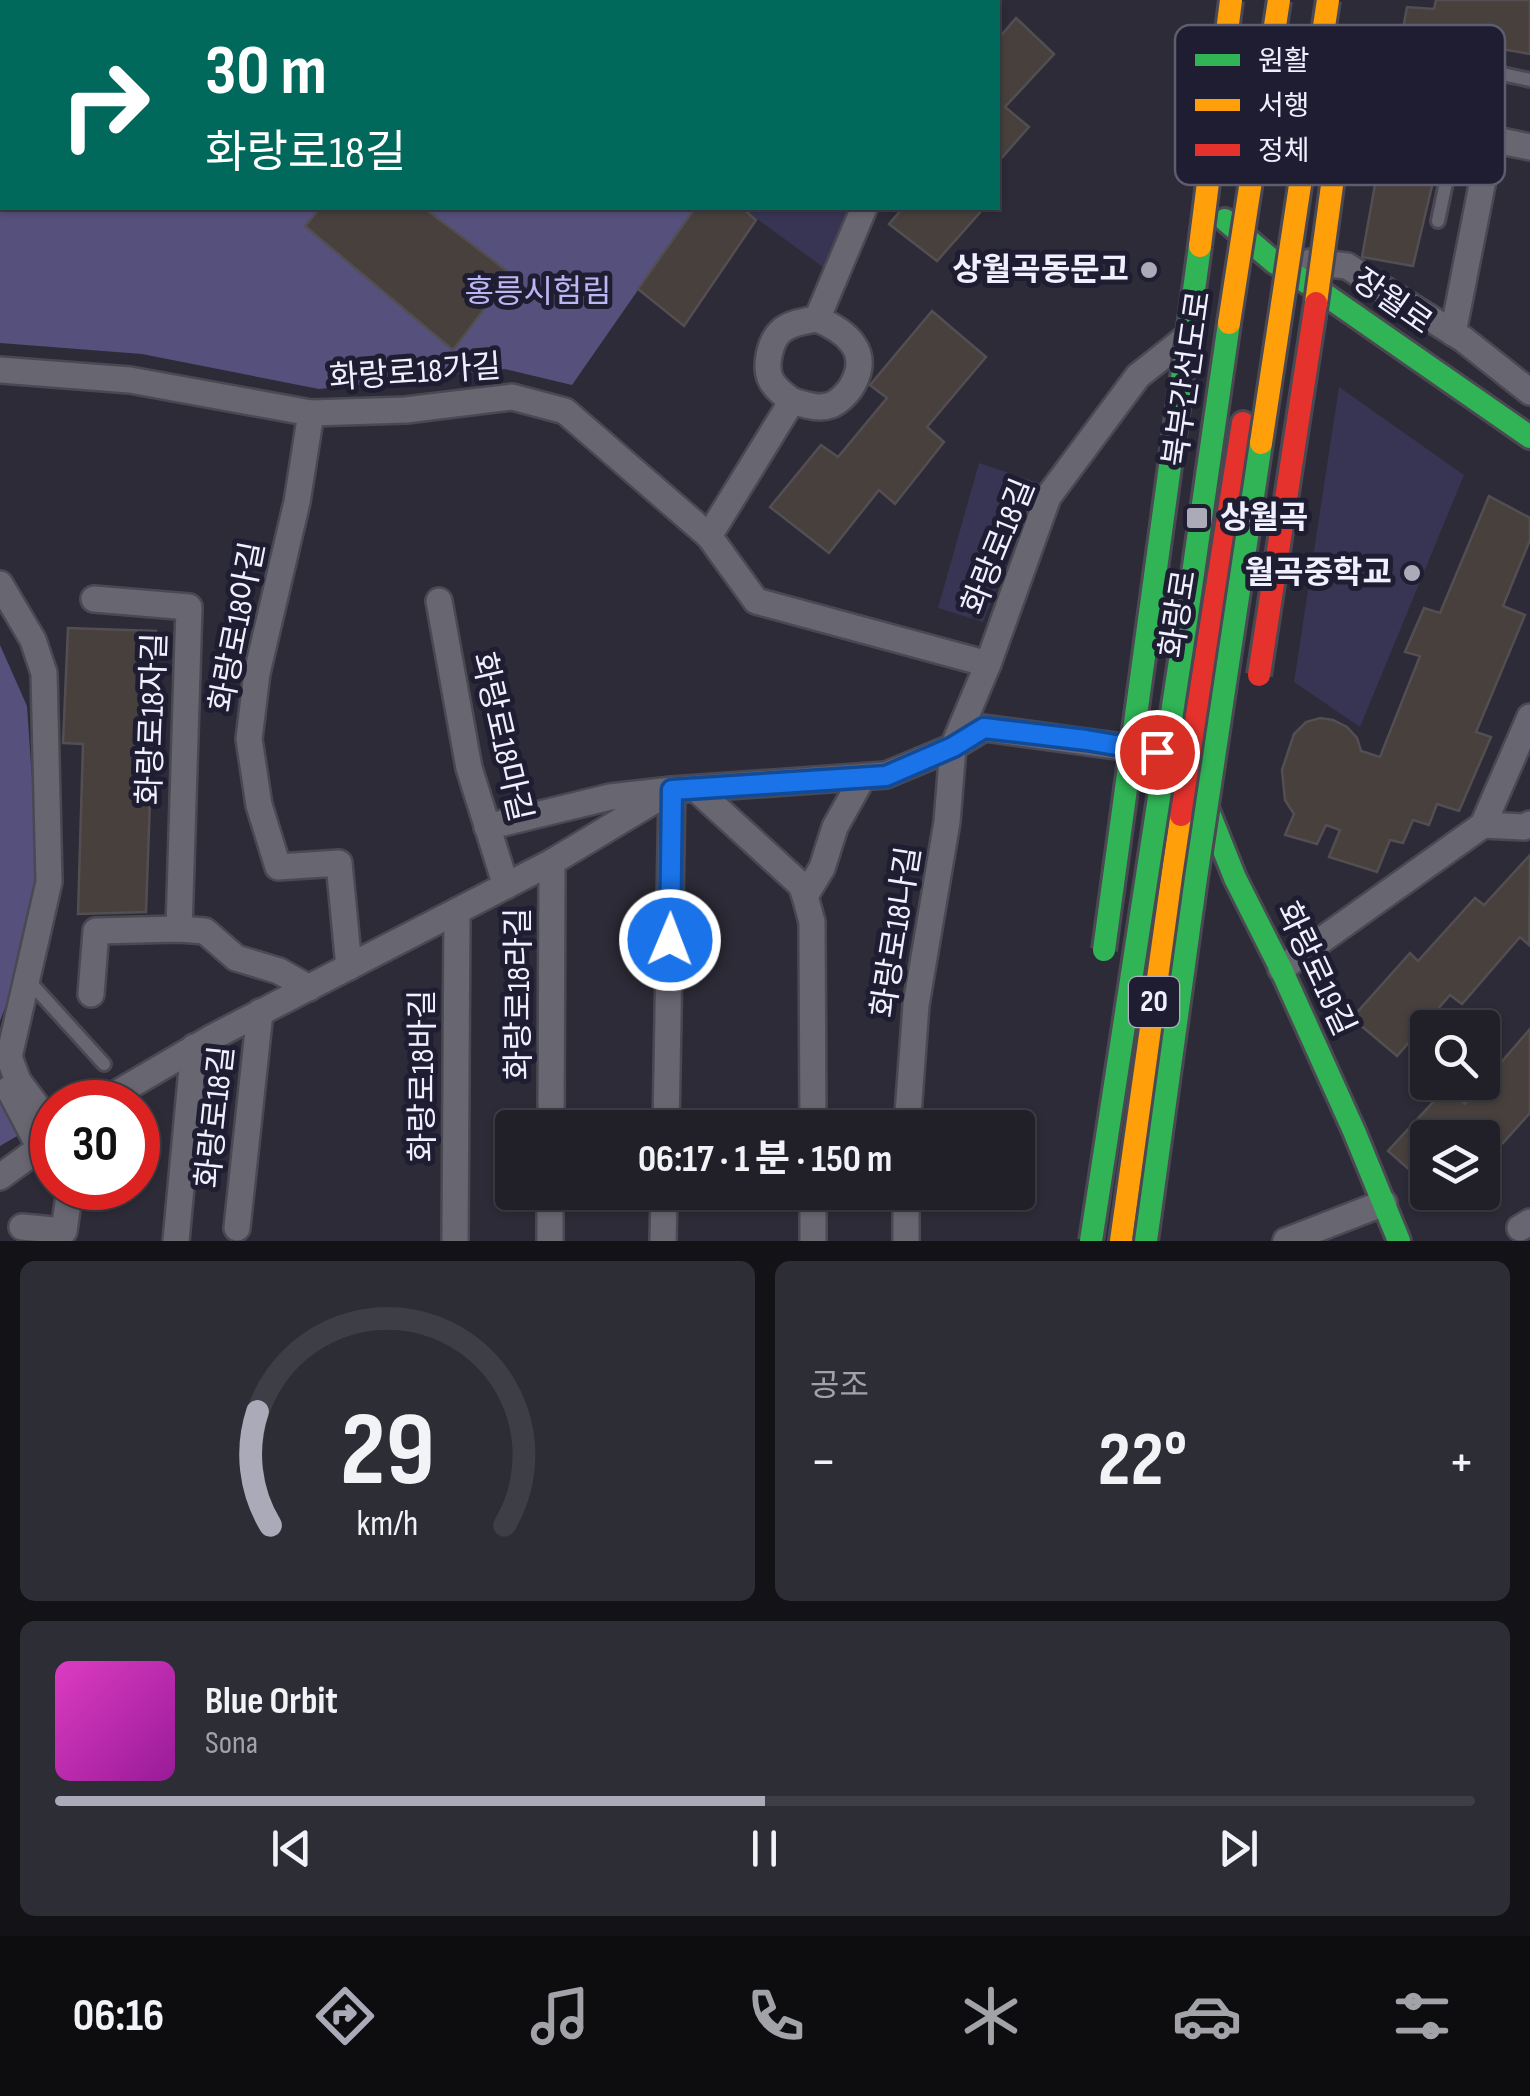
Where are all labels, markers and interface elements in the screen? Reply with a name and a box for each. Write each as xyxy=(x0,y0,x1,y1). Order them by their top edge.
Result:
legend xyxy=(1175,25,1505,185)
text: 30 m xyxy=(205,30,327,114)
icon: right xyxy=(40,40,170,170)
text: 원활 xyxy=(1258,45,1310,78)
text: 서행 xyxy=(1258,90,1310,123)
text: 화랑로18길 xyxy=(205,126,406,181)
text: 정체 xyxy=(1258,135,1310,168)
place label: 상월곡동문고 xyxy=(952,251,1129,290)
marker: 상월곡동문고 xyxy=(1138,259,1160,281)
street label: 장월로 xyxy=(1345,261,1439,343)
park label: 홍릉시험림 xyxy=(464,273,612,312)
street label: 북부간선도로 xyxy=(1156,289,1220,469)
street label: 화랑로18가길 xyxy=(328,348,502,398)
street label: 화랑로18길 xyxy=(954,473,1044,621)
place label: 상월곡 xyxy=(1220,499,1308,538)
marker: 상월곡 xyxy=(1184,505,1210,531)
street label: 화랑로18아길 xyxy=(202,539,274,715)
place label: 월곡중학교 xyxy=(1245,554,1392,593)
marker: 월곡중학교 xyxy=(1401,562,1423,584)
street label: 화랑로 xyxy=(1153,567,1205,661)
street label: 화랑로18자길 xyxy=(131,632,175,806)
street label: 화랑로18마길 xyxy=(463,649,539,825)
pin xyxy=(1115,710,1200,795)
icon: arrive xyxy=(1130,725,1185,780)
street label: 화랑로18나길 xyxy=(864,844,930,1020)
position arrow xyxy=(618,888,722,992)
street label: 화랑로19길 xyxy=(1267,896,1363,1042)
street label: 화랑로18라길 xyxy=(500,908,539,1080)
road number: 20 xyxy=(1129,977,1179,1027)
street label: 화랑로18바길 xyxy=(404,990,443,1162)
map controls xyxy=(1410,1010,1500,1210)
button: search xyxy=(1410,1010,1500,1100)
street label: 화랑로18길 xyxy=(189,1044,243,1190)
speed limit sign: 30 xyxy=(30,1080,160,1210)
button: layers xyxy=(1410,1120,1500,1210)
text: 06:17 · 1 분 · 150 m xyxy=(638,1137,892,1182)
text: 공조 xyxy=(810,1367,869,1406)
text: 29 xyxy=(340,1389,435,1514)
text: 22° xyxy=(1098,1416,1187,1507)
text: − xyxy=(810,1429,837,1496)
text: + xyxy=(1448,1429,1475,1496)
text: km/h xyxy=(357,1503,418,1546)
text: Blue Orbit xyxy=(205,1679,338,1724)
text: Sona xyxy=(205,1724,258,1763)
icon: previous xyxy=(264,1821,319,1876)
icon: pause xyxy=(737,1821,792,1876)
icon: next xyxy=(1211,1821,1266,1876)
icon: directions xyxy=(310,1981,380,2051)
icon: music xyxy=(525,1981,595,2051)
icon: phone xyxy=(741,1981,811,2051)
icon: climate xyxy=(956,1981,1026,2051)
icon: car xyxy=(1172,1981,1242,2051)
icon: filters xyxy=(1387,1981,1457,2051)
text: 06:16 xyxy=(73,1989,164,2044)

